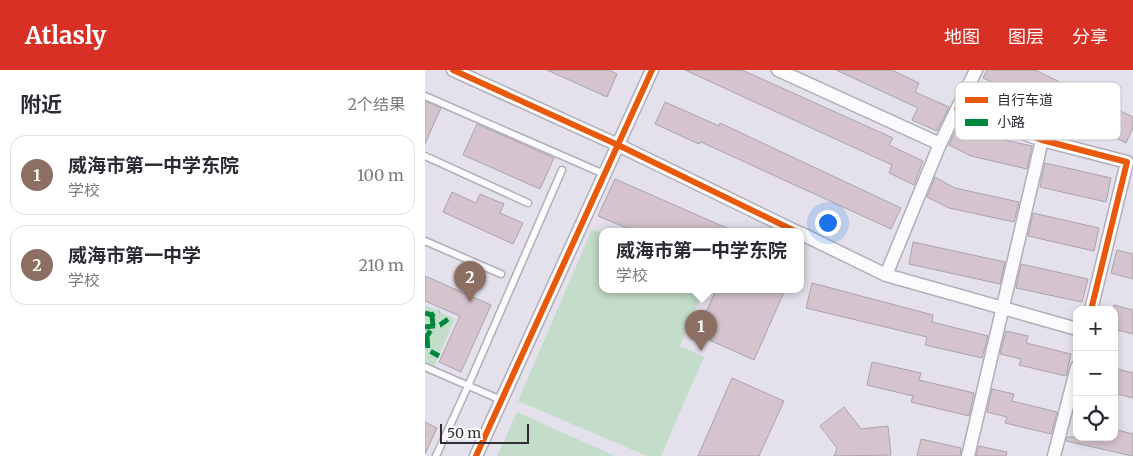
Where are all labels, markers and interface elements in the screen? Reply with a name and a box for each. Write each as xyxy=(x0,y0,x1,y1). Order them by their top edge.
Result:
text: Atlasly xyxy=(25,20,106,51)
text: 地图 xyxy=(944,25,980,48)
text: 图层 xyxy=(1008,25,1044,48)
text: 分享 xyxy=(1072,25,1108,48)
legend xyxy=(955,82,1121,140)
text: 附近 xyxy=(20,91,62,118)
text: 自行车道 xyxy=(997,91,1053,109)
text: 2个结果 xyxy=(347,94,405,114)
text: 小路 xyxy=(997,113,1025,131)
text: 威海市第一中学东院 xyxy=(68,153,239,177)
text: 1 xyxy=(33,165,41,185)
text: 100 m xyxy=(357,165,404,185)
text: 学校 xyxy=(68,180,100,200)
your location xyxy=(815,210,841,236)
popup xyxy=(599,228,804,293)
text: 威海市第一中学东院 xyxy=(616,238,787,262)
text: 威海市第一中学 xyxy=(68,243,201,267)
text: 2 xyxy=(32,255,42,275)
text: 210 m xyxy=(359,255,404,275)
pin: 2 xyxy=(454,261,486,302)
text: 学校 xyxy=(616,265,648,285)
text: 学校 xyxy=(68,270,100,290)
map controls xyxy=(1073,306,1118,441)
button: + xyxy=(1073,306,1118,351)
pin: 1 xyxy=(685,310,717,351)
button: − xyxy=(1073,351,1118,396)
button: locate xyxy=(1073,396,1118,441)
scale bar xyxy=(440,421,529,444)
text: 50 m xyxy=(447,424,481,442)

